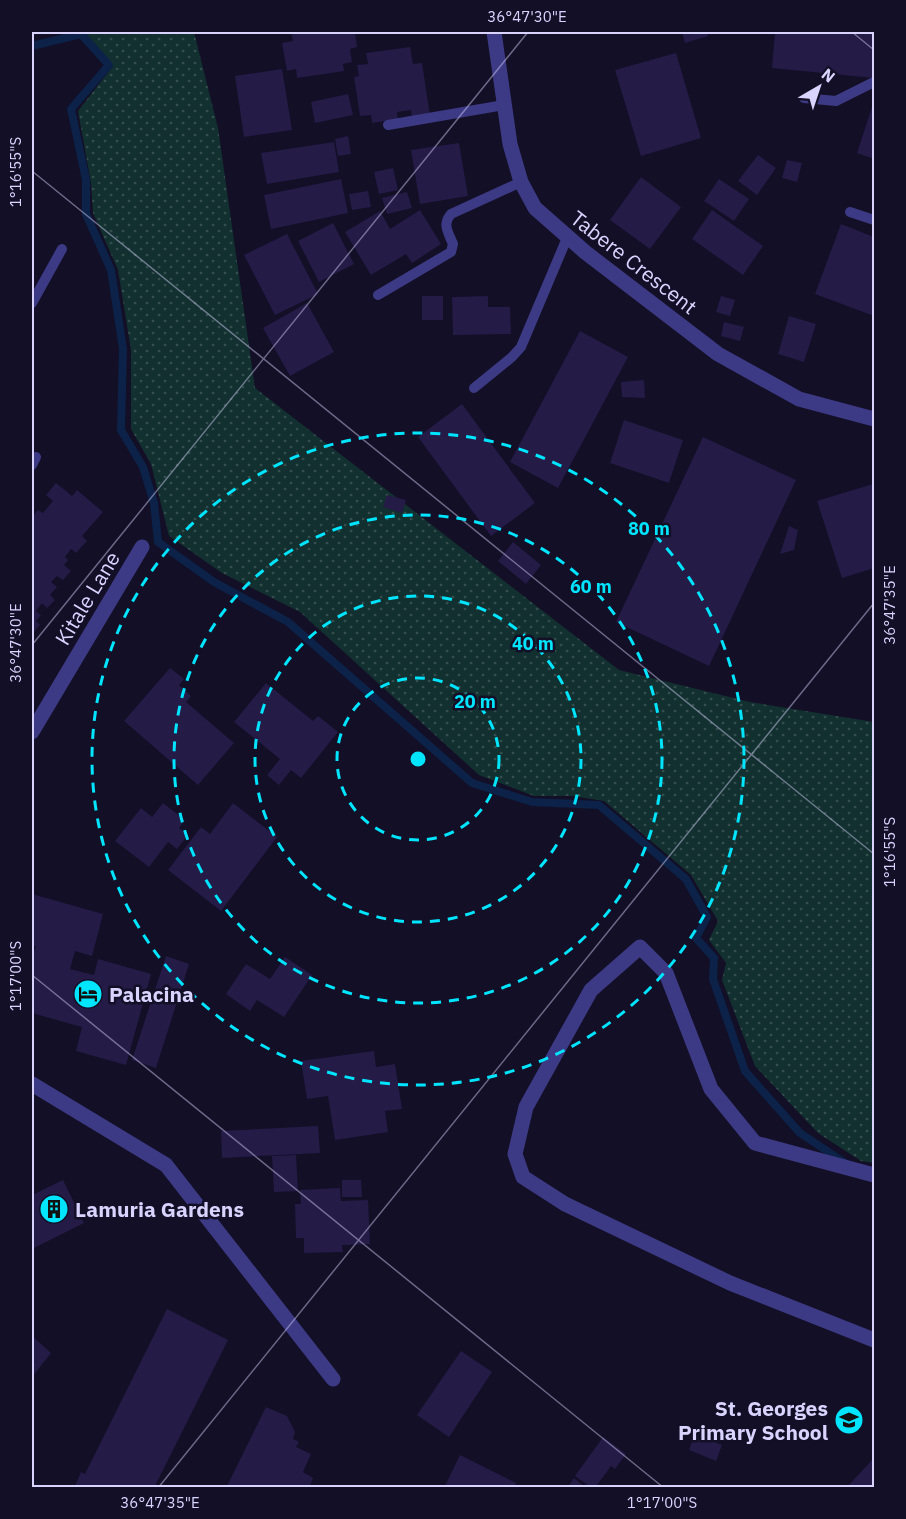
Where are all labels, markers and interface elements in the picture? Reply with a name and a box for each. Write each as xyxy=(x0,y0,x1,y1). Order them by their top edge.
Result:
text: 36°47'30"E xyxy=(487,7,567,26)
north arrow xyxy=(789,57,849,117)
text: N xyxy=(818,64,839,87)
text: 1°16'55"S xyxy=(6,137,25,207)
street label: Tabere Crescent xyxy=(565,204,703,320)
text: 80 m xyxy=(628,517,670,540)
street label: Kitale Lane xyxy=(48,546,126,650)
text: 36°47'35"E xyxy=(880,565,899,645)
text: 60 m xyxy=(570,575,612,598)
text: 36°47'30"E xyxy=(6,603,25,683)
text: 40 m xyxy=(512,632,554,655)
text: 20 m xyxy=(454,690,496,713)
centre of rings xyxy=(408,749,428,769)
text: 1°16'55"S xyxy=(880,817,899,887)
text: 1°17'00"S xyxy=(6,941,25,1011)
hotel icon: Palacina xyxy=(72,978,104,1010)
place label: Palacina xyxy=(109,980,194,1008)
building icon: Lamuria Gardens xyxy=(38,1193,70,1225)
place label: Lamuria Gardens xyxy=(75,1195,244,1223)
place label: St. Georges Primary School xyxy=(678,1394,828,1446)
school or university icon: St. Georges Primary School xyxy=(833,1404,865,1436)
text: 36°47'35"E xyxy=(120,1493,200,1512)
text: 1°17'00"S xyxy=(627,1493,697,1512)

